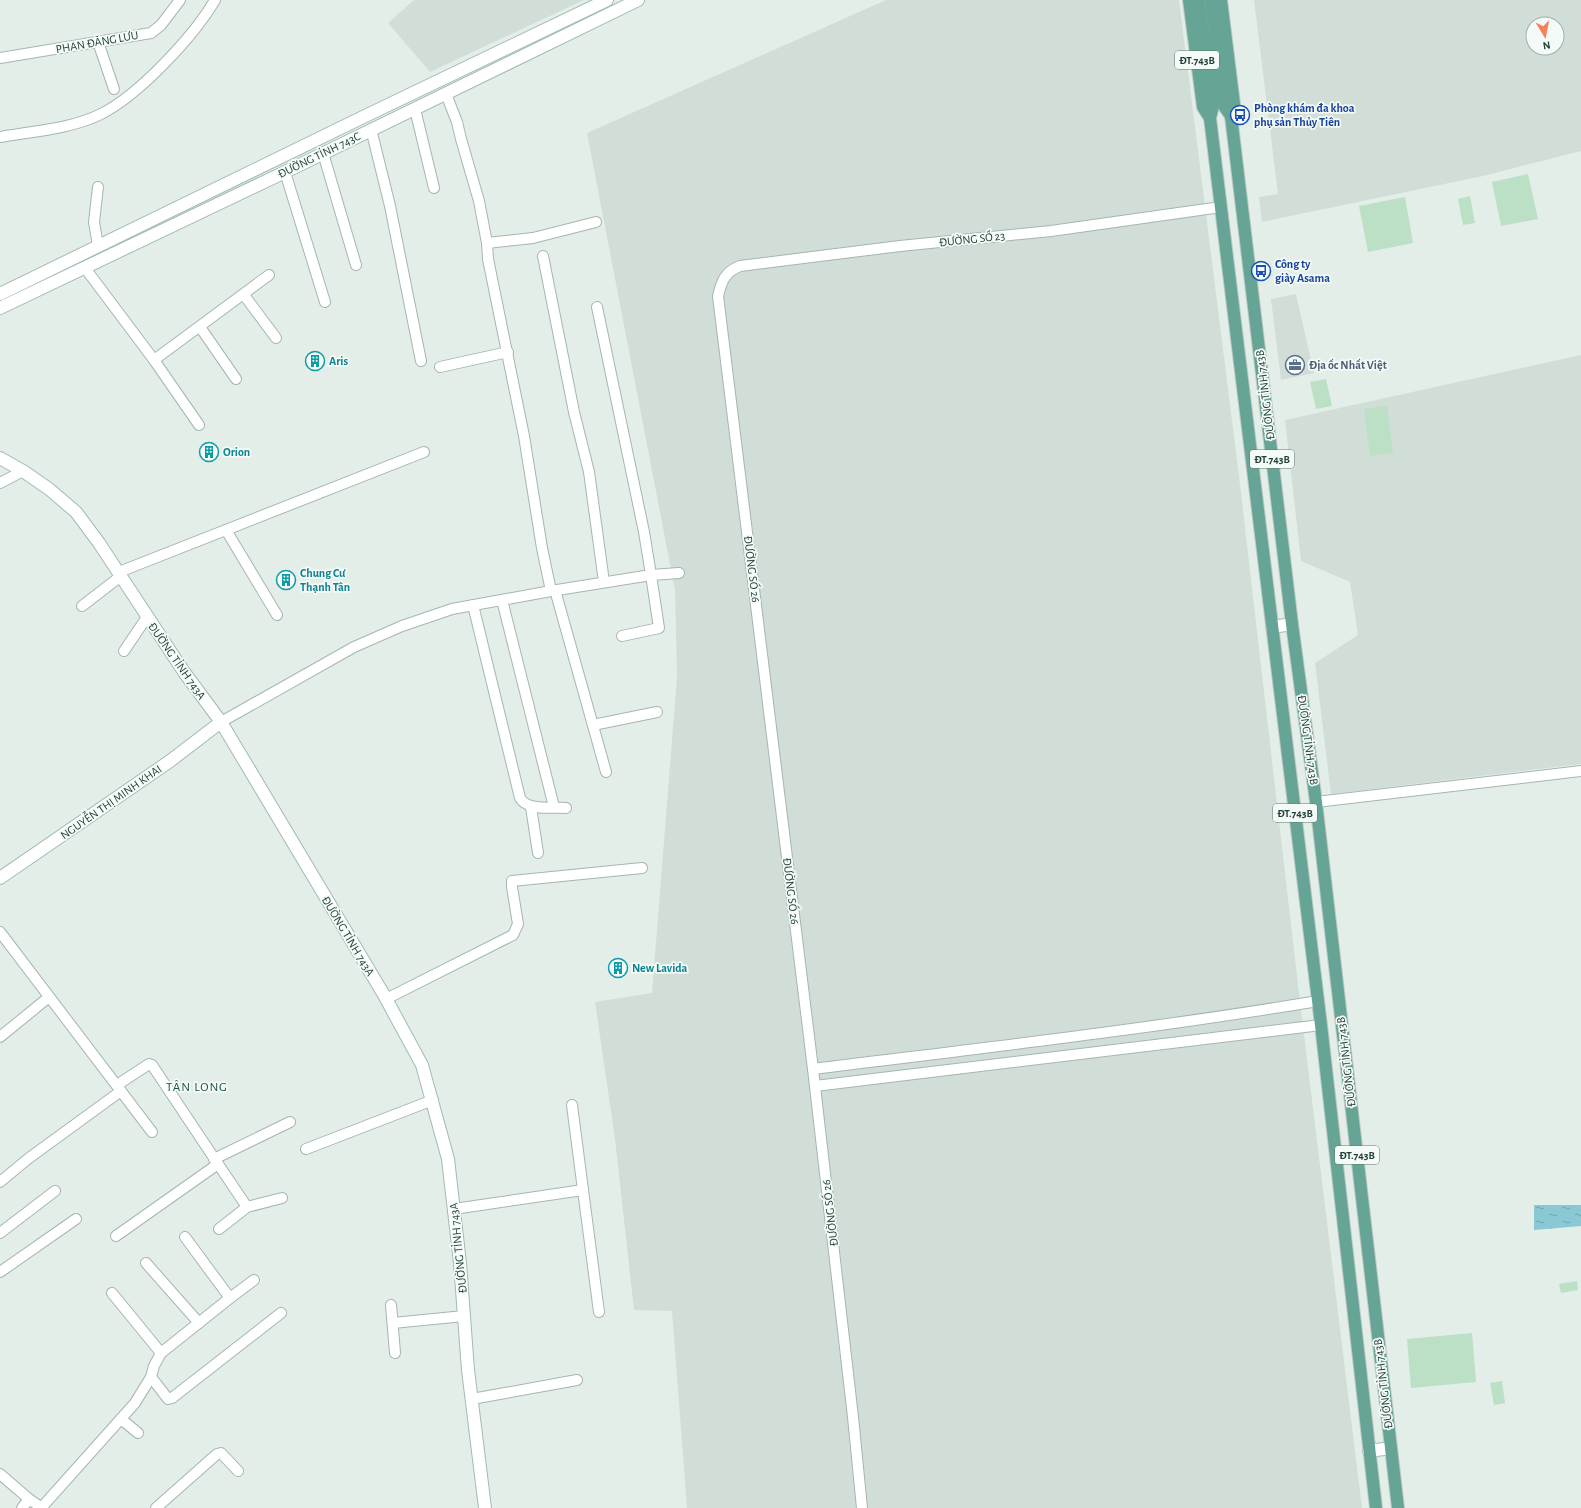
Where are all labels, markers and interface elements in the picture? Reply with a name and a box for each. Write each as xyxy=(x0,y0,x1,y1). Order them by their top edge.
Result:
north arrow xyxy=(1525,16,1565,56)
street label: PHAN ĐĂNG LƯU xyxy=(55,28,139,55)
text: N xyxy=(1542,39,1551,51)
road number: ĐT.743B xyxy=(1175,51,1219,69)
place label: Phòng khám đa khoa phụ sản Thủy Tiên xyxy=(1254,102,1355,129)
bus stop icon: Phòng khám đa khoa phụ sản Thủy Tiên xyxy=(1229,104,1251,126)
street label: ĐƯỜNG TỈNH 743C xyxy=(275,128,362,180)
street label: ĐƯỜNG SỐ 23 xyxy=(938,227,1006,248)
place label: Công ty giày Asama xyxy=(1275,258,1330,285)
bus stop icon: Công ty giày Asama xyxy=(1250,260,1272,282)
street label: ĐƯỜNG TỈNH 743B xyxy=(1252,349,1276,441)
building icon: Aris xyxy=(304,350,326,372)
office icon: Địa ốc Nhất Việt xyxy=(1284,354,1306,376)
place label: Aris xyxy=(329,355,348,367)
place label: Địa ốc Nhất Việt xyxy=(1309,358,1387,371)
building icon: Orion xyxy=(198,441,220,463)
place label: Orion xyxy=(223,446,250,458)
road number: ĐT.743B xyxy=(1250,450,1294,468)
street label: ĐƯỜNG SỐ 26 xyxy=(742,535,765,603)
place label: Chung Cư Thạnh Tân xyxy=(300,567,350,593)
building icon: Chung Cư Thạnh Tân xyxy=(275,569,297,591)
street label: ĐƯỜNG TỈNH 743A xyxy=(146,619,210,702)
street label: ĐƯỜNG TỈNH 743B xyxy=(1296,694,1322,786)
street label: NGUYỄN THỊ MINH KHAI xyxy=(57,760,164,841)
road number: ĐT.743B xyxy=(1273,804,1317,822)
street label: ĐƯỜNG SỐ 26 xyxy=(781,857,804,925)
street label: ĐƯỜNG TỈNH 743A xyxy=(319,893,378,978)
building icon: New Lavida xyxy=(607,957,629,979)
place label: New Lavida xyxy=(632,962,688,974)
street label: ĐƯỜNG TỈNH 743B xyxy=(1333,1016,1357,1108)
district label: TÂN LONG xyxy=(166,1080,228,1094)
road number: ĐT.743B xyxy=(1335,1146,1379,1164)
street label: ĐƯỜNG SỐ 26 xyxy=(817,1179,840,1247)
street label: ĐƯỜNG TỈNH 743A xyxy=(445,1202,469,1294)
street label: ĐƯỜNG TỈNH 743B xyxy=(1370,1338,1394,1430)

